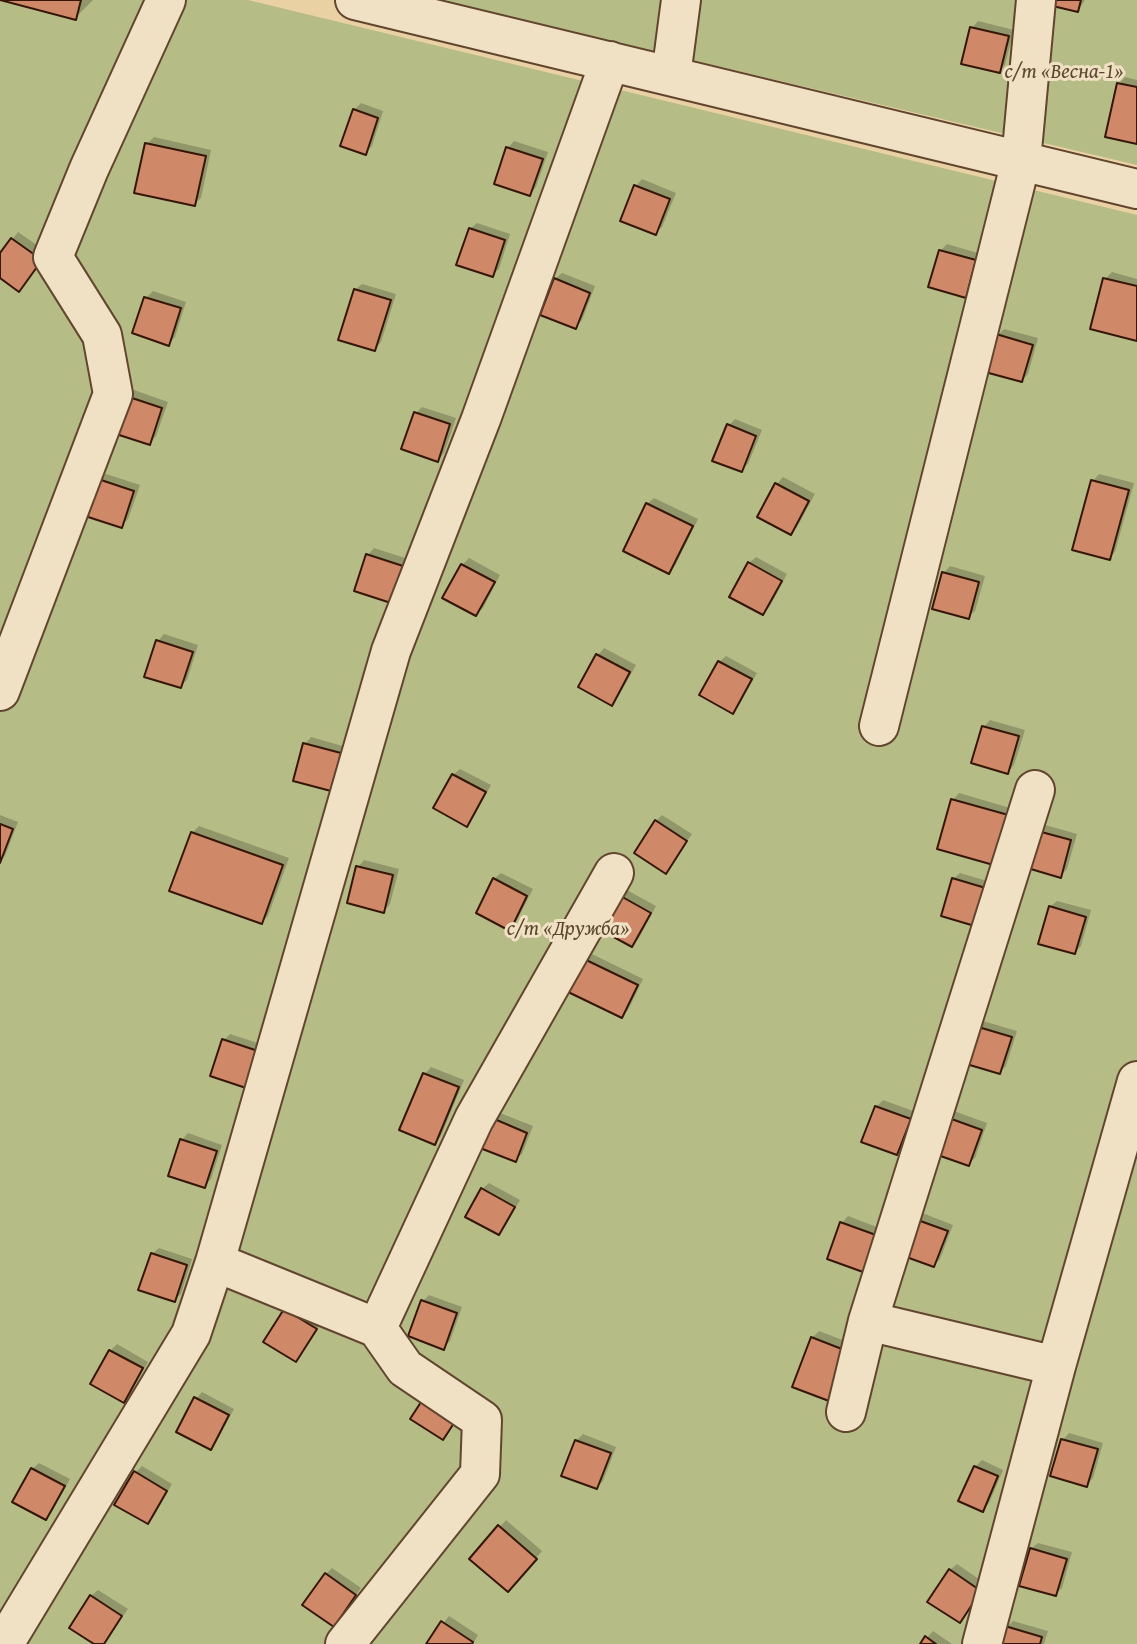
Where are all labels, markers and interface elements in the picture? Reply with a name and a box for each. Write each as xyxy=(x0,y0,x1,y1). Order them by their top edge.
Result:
park label: с/т «Весна-1» xyxy=(1005,60,1123,86)
park label: с/т «Дружба» xyxy=(507,917,629,943)

